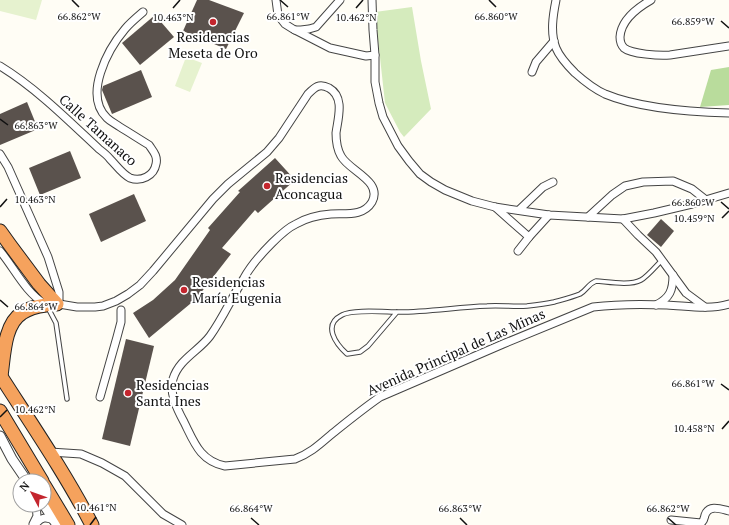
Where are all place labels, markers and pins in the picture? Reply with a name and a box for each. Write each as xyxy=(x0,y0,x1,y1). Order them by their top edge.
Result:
marker: Residencias Meseta de Oro xyxy=(208,17,218,27)
place label: Residencias Meseta de Oro xyxy=(168,27,258,62)
place label: Residencias Aconcagua xyxy=(275,168,348,203)
marker: Residencias Aconcagua xyxy=(262,181,272,191)
place label: Residencias María Eugenia xyxy=(192,272,281,307)
marker: Residencias María Eugenia xyxy=(179,285,189,295)
place label: Residencias Santa Ines xyxy=(136,375,209,410)
marker: Residencias Santa Ines xyxy=(123,388,133,398)

